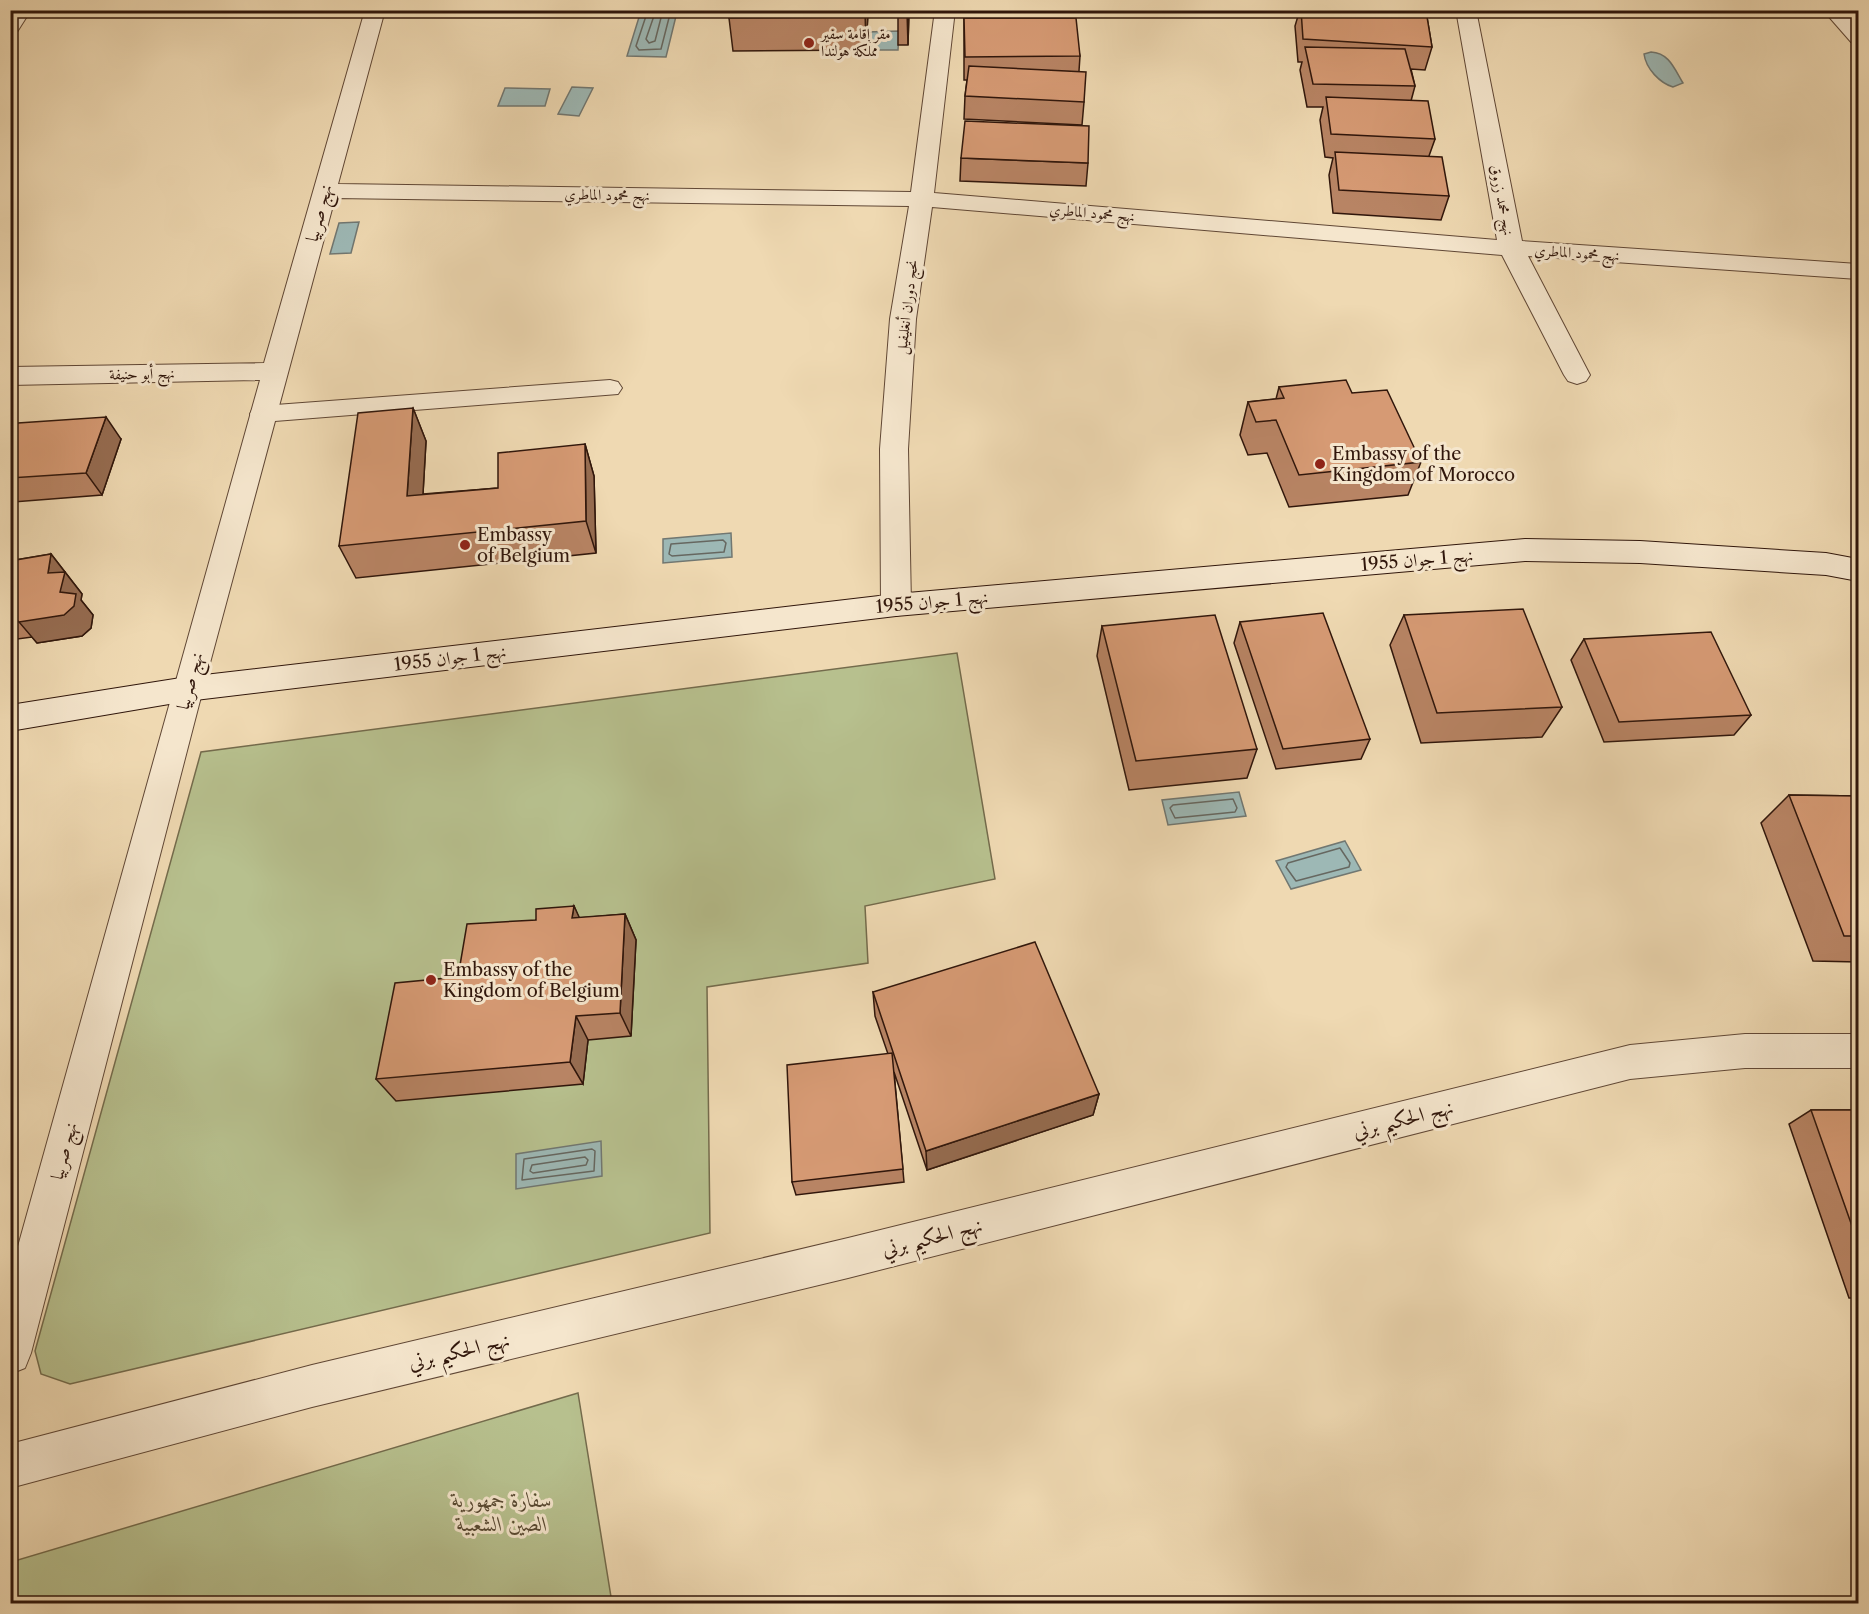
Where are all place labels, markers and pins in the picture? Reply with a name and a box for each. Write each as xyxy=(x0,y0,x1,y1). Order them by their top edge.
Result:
place label: مقر إقامة سفير مملكة هولندا xyxy=(819,24,891,60)
marker: مقر إقامة سفير مملكة هولندا xyxy=(802,36,816,50)
place label: Embassy of the Kingdom of Morocco xyxy=(1332,443,1515,486)
marker: Embassy of the Kingdom of Morocco xyxy=(1313,457,1327,471)
place label: Embassy of Belgium xyxy=(477,524,570,567)
marker: Embassy of Belgium xyxy=(458,538,472,552)
place label: Embassy of the Kingdom of Belgium xyxy=(443,959,620,1002)
marker: Embassy of the Kingdom of Belgium xyxy=(424,973,438,987)

